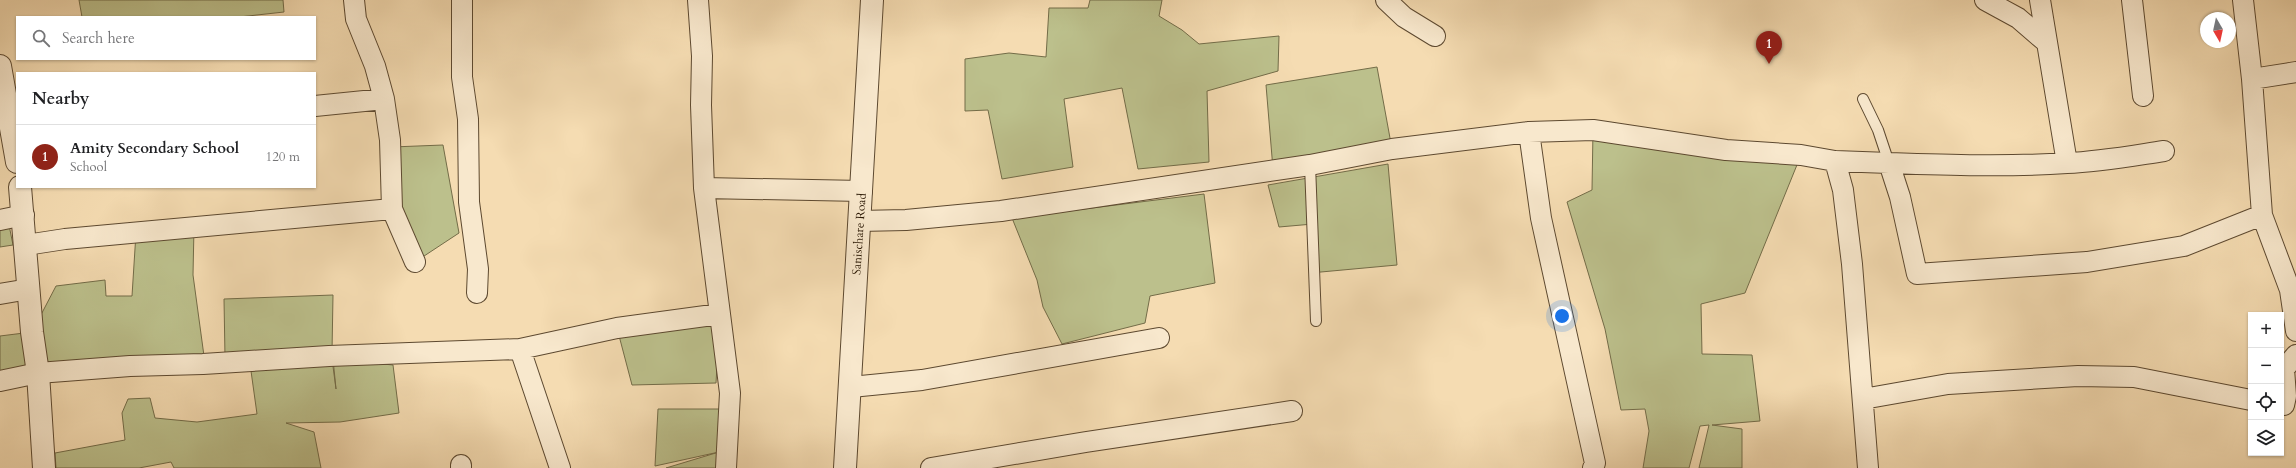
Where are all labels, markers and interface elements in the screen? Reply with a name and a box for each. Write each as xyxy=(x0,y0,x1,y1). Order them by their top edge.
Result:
north arrow xyxy=(2200,12,2236,48)
search box xyxy=(16,16,316,60)
icon: search xyxy=(30,27,52,49)
text: Search here xyxy=(62,28,135,48)
pin: 1 xyxy=(1756,31,1782,64)
text: Nearby xyxy=(32,87,89,110)
text: Amity Secondary School xyxy=(70,138,239,158)
text: 1 xyxy=(42,148,48,166)
text: 120 m xyxy=(266,148,300,166)
text: School xyxy=(70,158,107,176)
street label: Sanischare Road xyxy=(848,192,870,275)
your location xyxy=(1552,306,1572,326)
map controls xyxy=(2248,312,2284,456)
button: + xyxy=(2248,312,2284,348)
button: − xyxy=(2248,348,2284,384)
button: locate xyxy=(2248,384,2284,420)
button: layers xyxy=(2248,420,2284,456)

